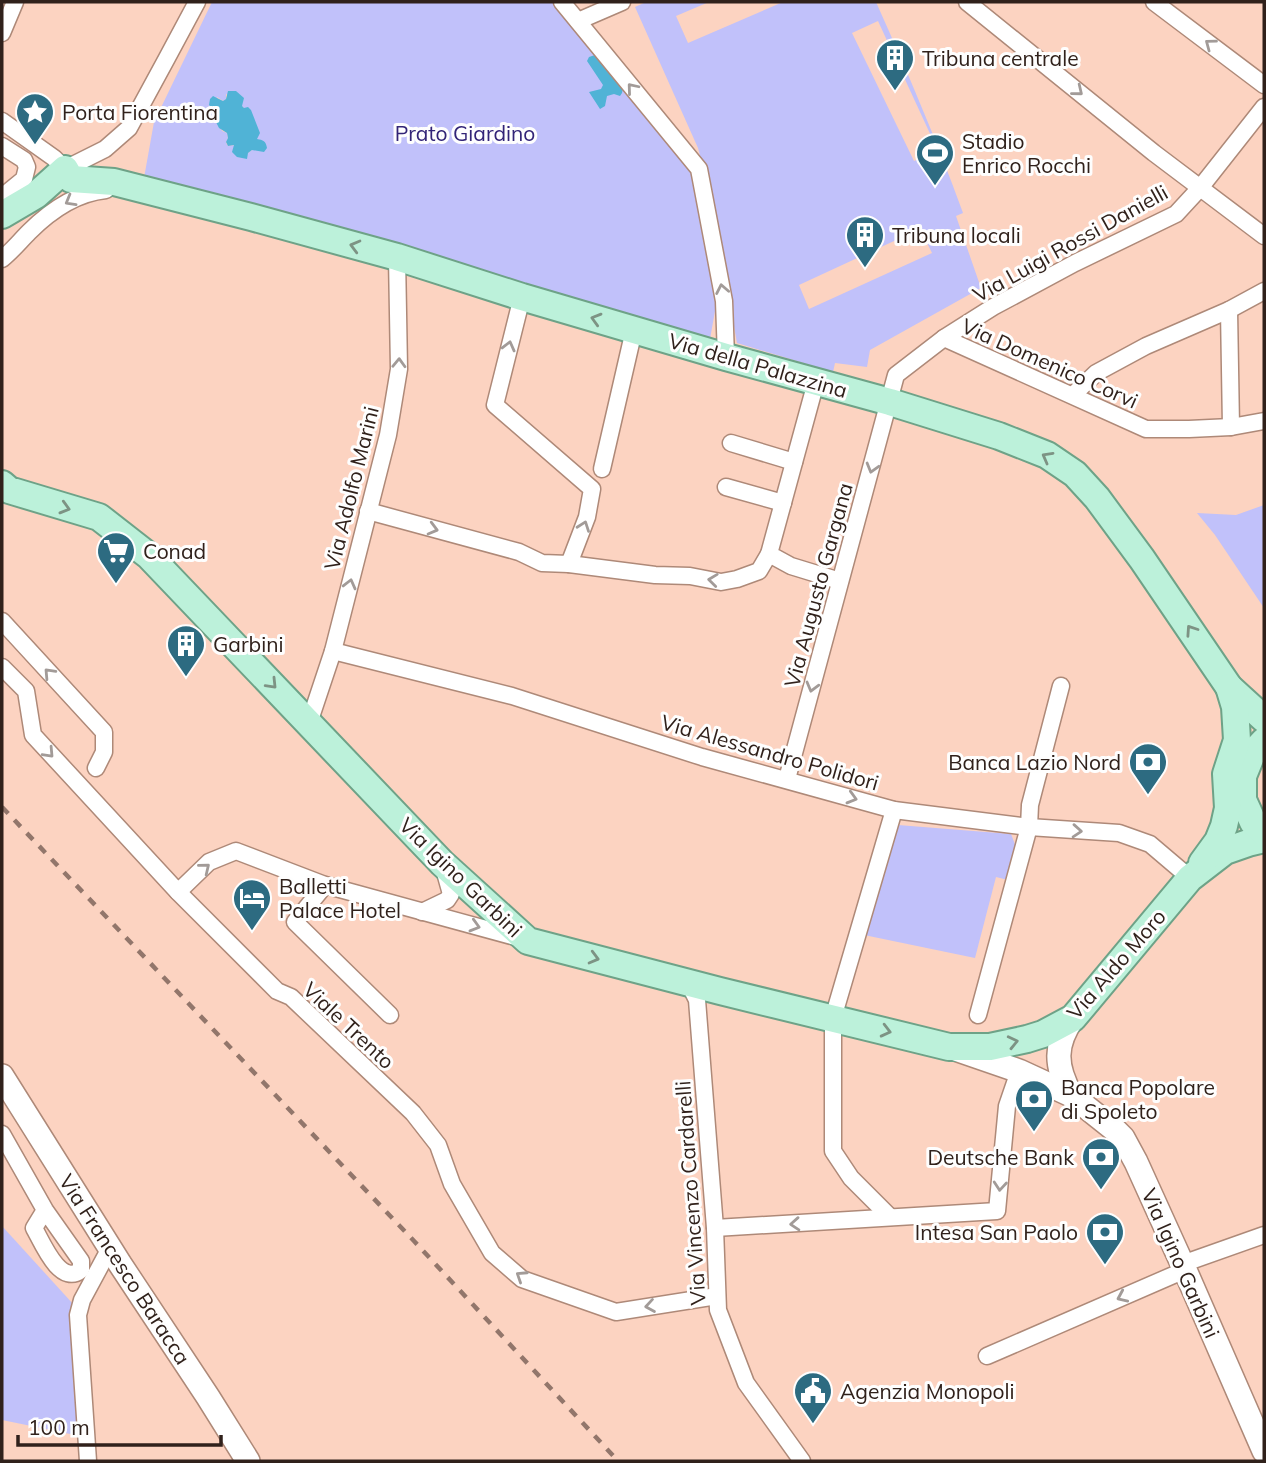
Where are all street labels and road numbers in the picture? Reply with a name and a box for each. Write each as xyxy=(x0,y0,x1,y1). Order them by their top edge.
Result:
street label: Via Luigi Rossi Danielli xyxy=(968,179,1172,307)
street label: Via Domenico Corvi xyxy=(958,312,1142,414)
street label: Via della Palazzina xyxy=(666,327,850,403)
street label: Via Adolfo Marini xyxy=(318,404,384,572)
street label: Via Augusto Gargana xyxy=(778,480,858,690)
street label: Via Alessandro Polidori xyxy=(658,708,882,796)
street label: Via Igino Garbini xyxy=(394,812,528,942)
street label: Via Aldo Moro xyxy=(1061,903,1171,1025)
street label: Viale Trento xyxy=(298,976,400,1074)
street label: Via Vincenzo Cardarelli xyxy=(669,1080,711,1306)
street label: Via Francesco Baracca xyxy=(54,1169,196,1369)
street label: Via Igino Garbini xyxy=(1136,1184,1226,1342)

